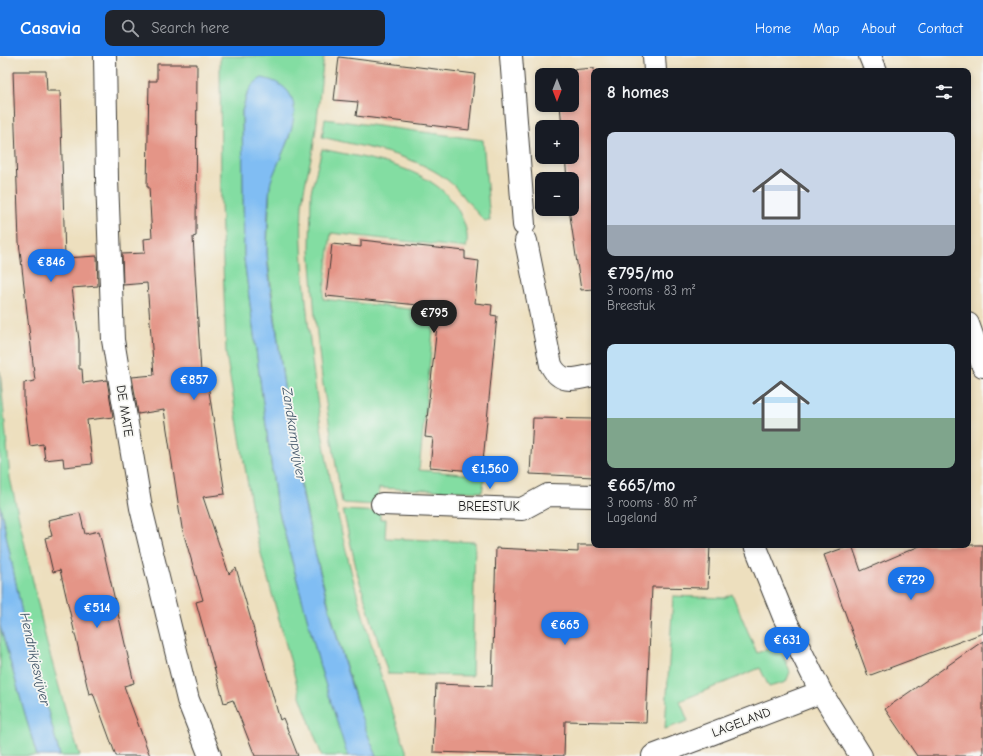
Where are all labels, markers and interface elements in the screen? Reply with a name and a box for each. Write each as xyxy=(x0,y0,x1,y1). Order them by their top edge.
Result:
search box xyxy=(105,10,385,46)
text: Casavia xyxy=(20,17,81,39)
icon: search xyxy=(119,17,141,39)
text: Search here xyxy=(151,19,229,37)
text: Home xyxy=(755,20,791,37)
text: Map xyxy=(813,20,839,37)
text: About xyxy=(861,20,896,37)
text: Contact xyxy=(918,20,963,37)
north arrow xyxy=(535,68,579,112)
map controls xyxy=(535,68,579,216)
icon: filters xyxy=(933,81,955,103)
text: 8 homes xyxy=(607,83,669,102)
button: + xyxy=(535,120,579,164)
icon: home xyxy=(745,158,817,230)
button: − xyxy=(535,172,579,216)
pin: €846 xyxy=(27,249,75,283)
text: €846 xyxy=(37,254,65,269)
text: €795/mo xyxy=(607,264,674,283)
text: 3 rooms · 83 m² xyxy=(607,283,695,298)
text: Breestuk xyxy=(607,298,655,313)
pin: €795 xyxy=(410,300,458,334)
text: €795 xyxy=(420,305,448,320)
pin: €857 xyxy=(170,367,218,401)
icon: home xyxy=(745,370,817,442)
text: €857 xyxy=(180,372,208,387)
street label: DE MATE xyxy=(113,384,137,438)
water label: Zandkampvijver xyxy=(278,385,310,484)
pin: €1,560 xyxy=(457,456,523,490)
text: €1,560 xyxy=(471,461,509,476)
text: €665/mo xyxy=(607,476,675,495)
text: 3 rooms · 80 m² xyxy=(607,495,697,510)
street label: BREESTUK xyxy=(458,499,521,514)
text: Lageland xyxy=(607,510,657,525)
pin: €729 xyxy=(887,567,935,601)
text: €729 xyxy=(897,572,925,587)
pin: €514 xyxy=(73,595,121,629)
text: €514 xyxy=(84,600,110,615)
water label: Hendrikjesvijver xyxy=(16,611,54,709)
pin: €665 xyxy=(541,612,589,646)
text: €665 xyxy=(550,617,580,632)
pin: €631 xyxy=(763,627,811,661)
text: €631 xyxy=(773,632,801,647)
street label: LAGELAND xyxy=(709,704,773,740)

